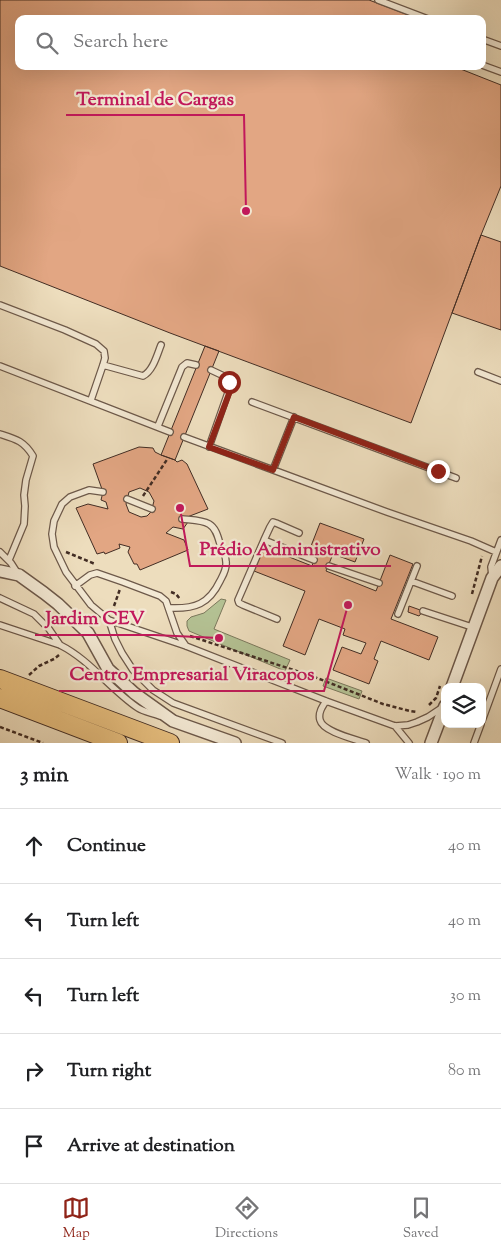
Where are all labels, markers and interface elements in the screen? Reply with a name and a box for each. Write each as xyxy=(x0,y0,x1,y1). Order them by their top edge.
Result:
search box xyxy=(15,15,486,70)
icon: search xyxy=(33,29,61,57)
text: Search here xyxy=(73,29,168,56)
callout: Terminal de Cargas xyxy=(66,81,244,115)
text: Terminal de Cargas xyxy=(76,87,234,114)
route start xyxy=(218,371,241,394)
route end xyxy=(427,460,450,483)
callout: Prédio Administrativo xyxy=(190,532,391,566)
text: Prédio Administrativo xyxy=(199,537,381,564)
callout: Jardim CEV xyxy=(35,601,154,635)
text: Jardim CEV xyxy=(43,606,145,633)
callout: Centro Empresarial Viracopos xyxy=(59,657,324,691)
text: Centro Empresarial Viracopos xyxy=(69,662,315,689)
map controls xyxy=(441,683,486,728)
button: layers xyxy=(441,683,486,728)
text: 3 min xyxy=(20,761,69,791)
text: Walk · 190 m xyxy=(394,764,481,787)
icon: ahead xyxy=(20,832,48,860)
text: Continue xyxy=(67,833,146,860)
text: 40 m xyxy=(448,835,481,858)
icon: left xyxy=(20,907,48,935)
text: Turn left xyxy=(67,908,139,935)
text: 40 m xyxy=(448,910,481,933)
icon: left xyxy=(20,982,48,1010)
text: Turn left xyxy=(67,983,139,1010)
text: 30 m xyxy=(450,985,481,1008)
icon: right xyxy=(20,1057,48,1085)
text: Turn right xyxy=(67,1058,151,1085)
text: 80 m xyxy=(448,1060,481,1083)
icon: arrive xyxy=(20,1132,48,1160)
text: Arrive at destination xyxy=(67,1133,235,1160)
tab: Map xyxy=(62,1194,90,1244)
tab: Directions xyxy=(215,1194,278,1244)
tab: Saved xyxy=(403,1194,439,1244)

